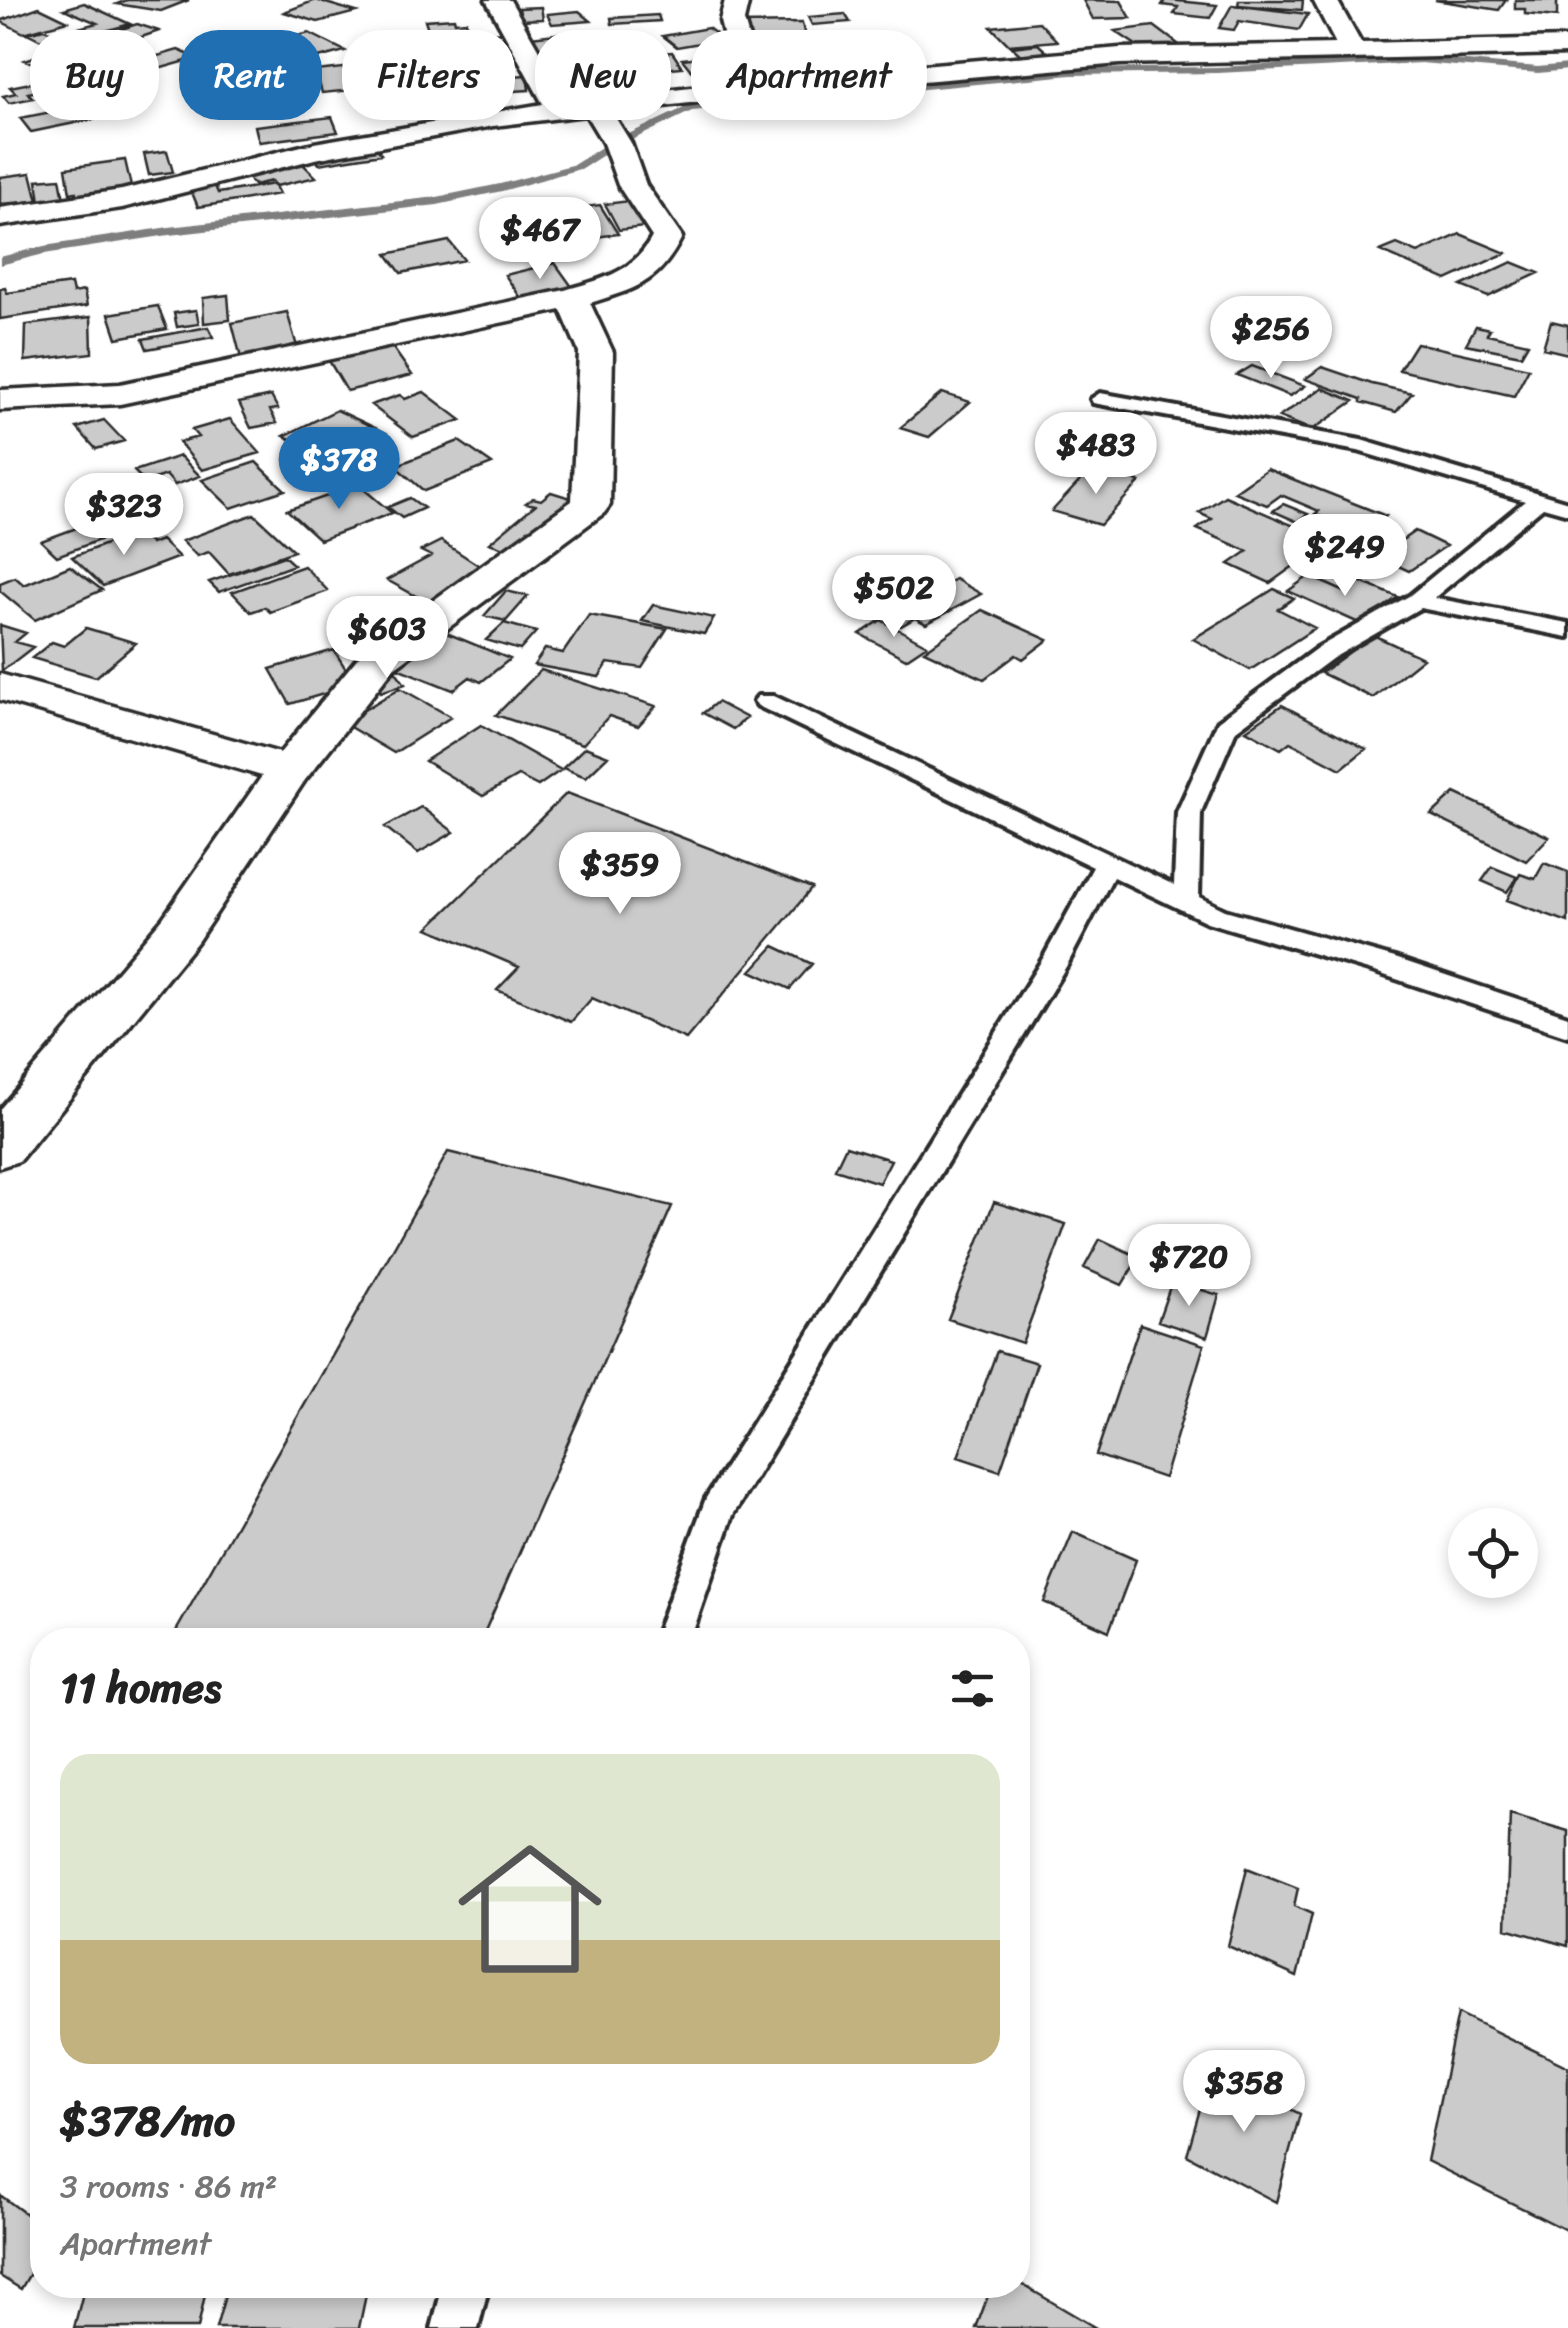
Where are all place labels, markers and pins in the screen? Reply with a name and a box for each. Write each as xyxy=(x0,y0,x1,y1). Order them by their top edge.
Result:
pin: $467 xyxy=(481,197,599,282)
pin: $256 xyxy=(1212,296,1330,381)
pin: $483 xyxy=(1037,412,1155,497)
pin: $378 xyxy=(280,427,398,512)
pin: $323 xyxy=(65,473,183,558)
pin: $249 xyxy=(1286,514,1404,599)
pin: $502 xyxy=(835,555,953,640)
pin: $603 xyxy=(328,596,446,681)
pin: $359 xyxy=(561,832,679,917)
pin: $720 xyxy=(1130,1224,1248,1309)
pin: $358 xyxy=(1185,2050,1303,2135)

